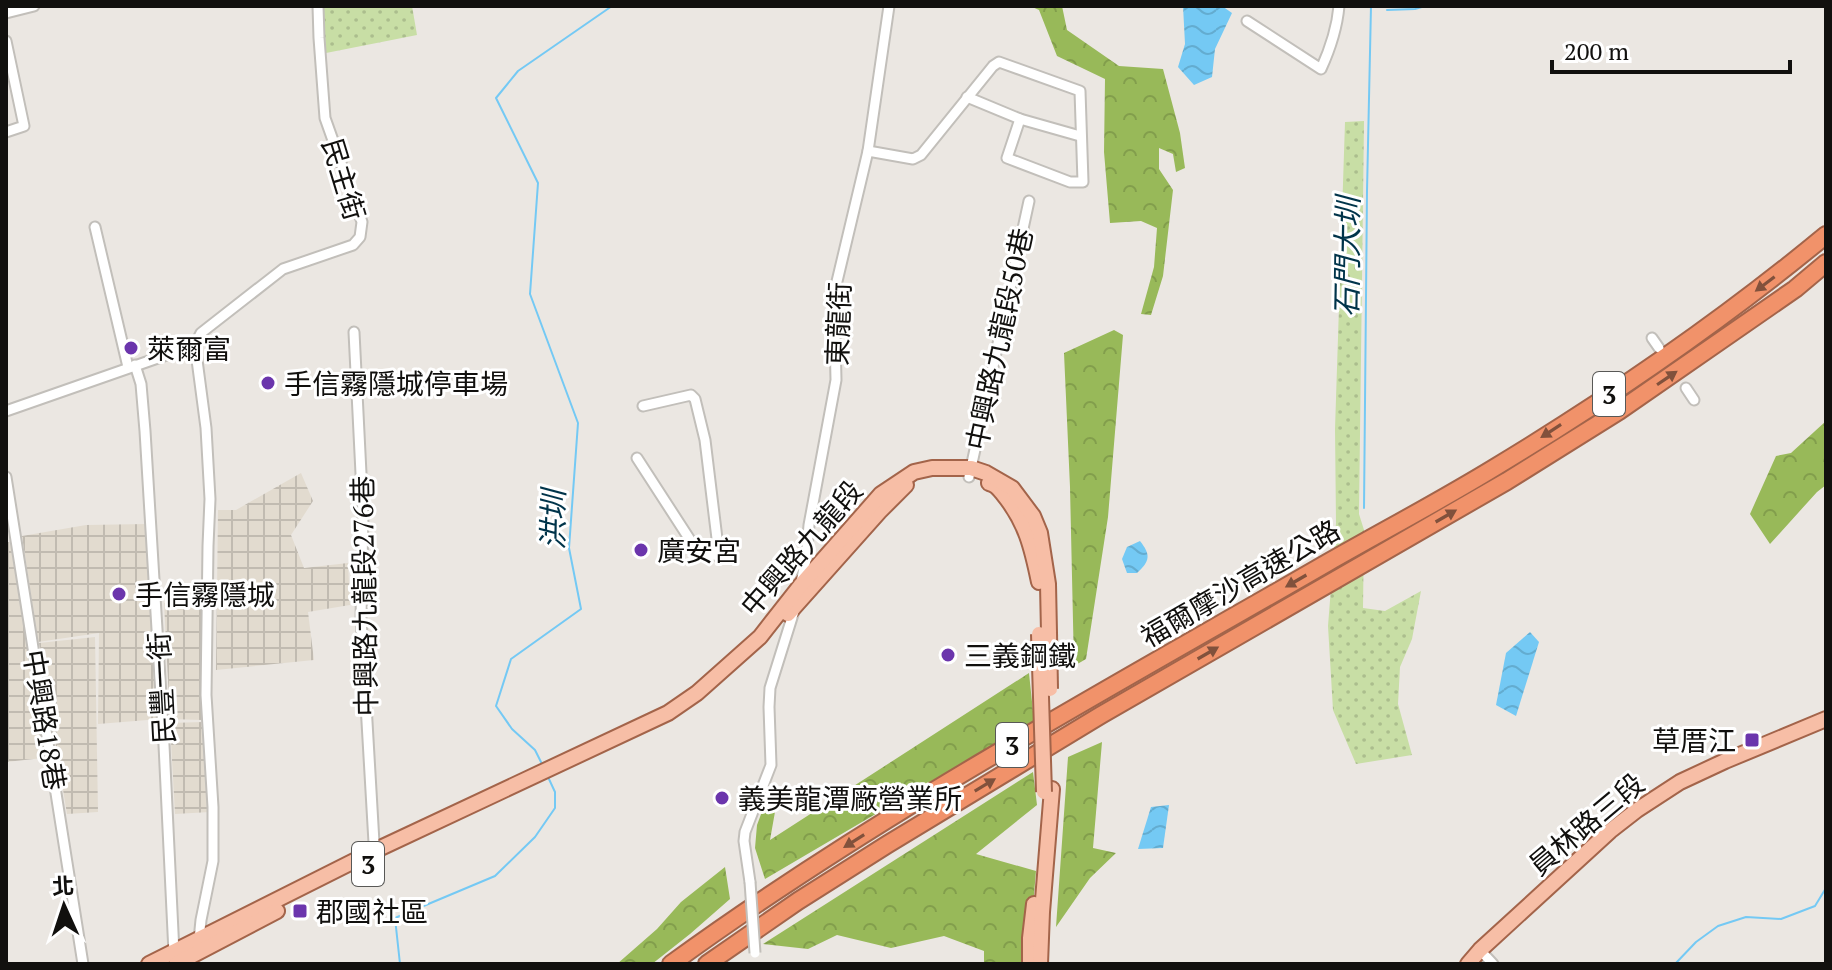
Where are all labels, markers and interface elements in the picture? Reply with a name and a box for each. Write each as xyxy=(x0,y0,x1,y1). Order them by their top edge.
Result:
scale bar xyxy=(1552,24,1790,74)
text: 200 m xyxy=(1564,35,1629,67)
street label: 民主街 xyxy=(314,133,374,225)
water label: 石門大圳 xyxy=(1326,193,1368,317)
street label: 中興路九龍段50巷 xyxy=(957,225,1041,453)
one-way arrow xyxy=(1755,275,1775,291)
street label: 東龍街 xyxy=(818,281,858,367)
place label: 萊爾富 xyxy=(147,330,231,367)
marker: 萊爾富 xyxy=(122,339,140,357)
place label: 手信霧隱城停車場 xyxy=(284,365,508,402)
one-way arrow xyxy=(1656,371,1677,386)
road number: 3 xyxy=(1593,372,1625,416)
marker: 手信霧隱城停車場 xyxy=(259,374,277,392)
one-way arrow xyxy=(1540,424,1562,438)
street label: 中興路九龍段 xyxy=(732,472,870,624)
street label: 中興路九龍段276巷 xyxy=(343,475,385,717)
water label: 洪圳 xyxy=(532,486,574,550)
one-way arrow xyxy=(1435,509,1458,523)
street label: 福爾摩沙高速公路 xyxy=(1134,511,1346,655)
place label: 廣安宮 xyxy=(657,532,741,569)
marker: 廣安宮 xyxy=(632,541,650,559)
one-way arrow xyxy=(1284,574,1307,588)
place label: 手信霧隱城 xyxy=(135,576,275,613)
marker: 手信霧隱城 xyxy=(110,585,128,603)
street label: 民豐一街 xyxy=(140,631,182,745)
place label: 三義鋼鐵 xyxy=(964,637,1076,674)
marker: 三義鋼鐵 xyxy=(939,646,957,664)
one-way arrow xyxy=(1197,646,1219,660)
street label: 中興路18巷 xyxy=(16,647,74,793)
place label: 草厝江 xyxy=(1652,722,1736,759)
road number: 3 xyxy=(996,723,1028,767)
marker: 草厝江 xyxy=(1743,731,1761,749)
street label: 員林路三段 xyxy=(1520,765,1652,883)
one-way arrow xyxy=(974,779,996,793)
place label: 義美龍潭廠營業所 xyxy=(738,780,962,817)
marker: 義美龍潭廠營業所 xyxy=(713,789,731,807)
one-way arrow xyxy=(843,834,865,848)
road number: 3 xyxy=(352,842,384,886)
north arrow xyxy=(24,866,104,946)
text: 北 xyxy=(51,870,75,901)
place label: 郡國社區 xyxy=(316,893,428,930)
marker: 郡國社區 xyxy=(291,902,309,920)

